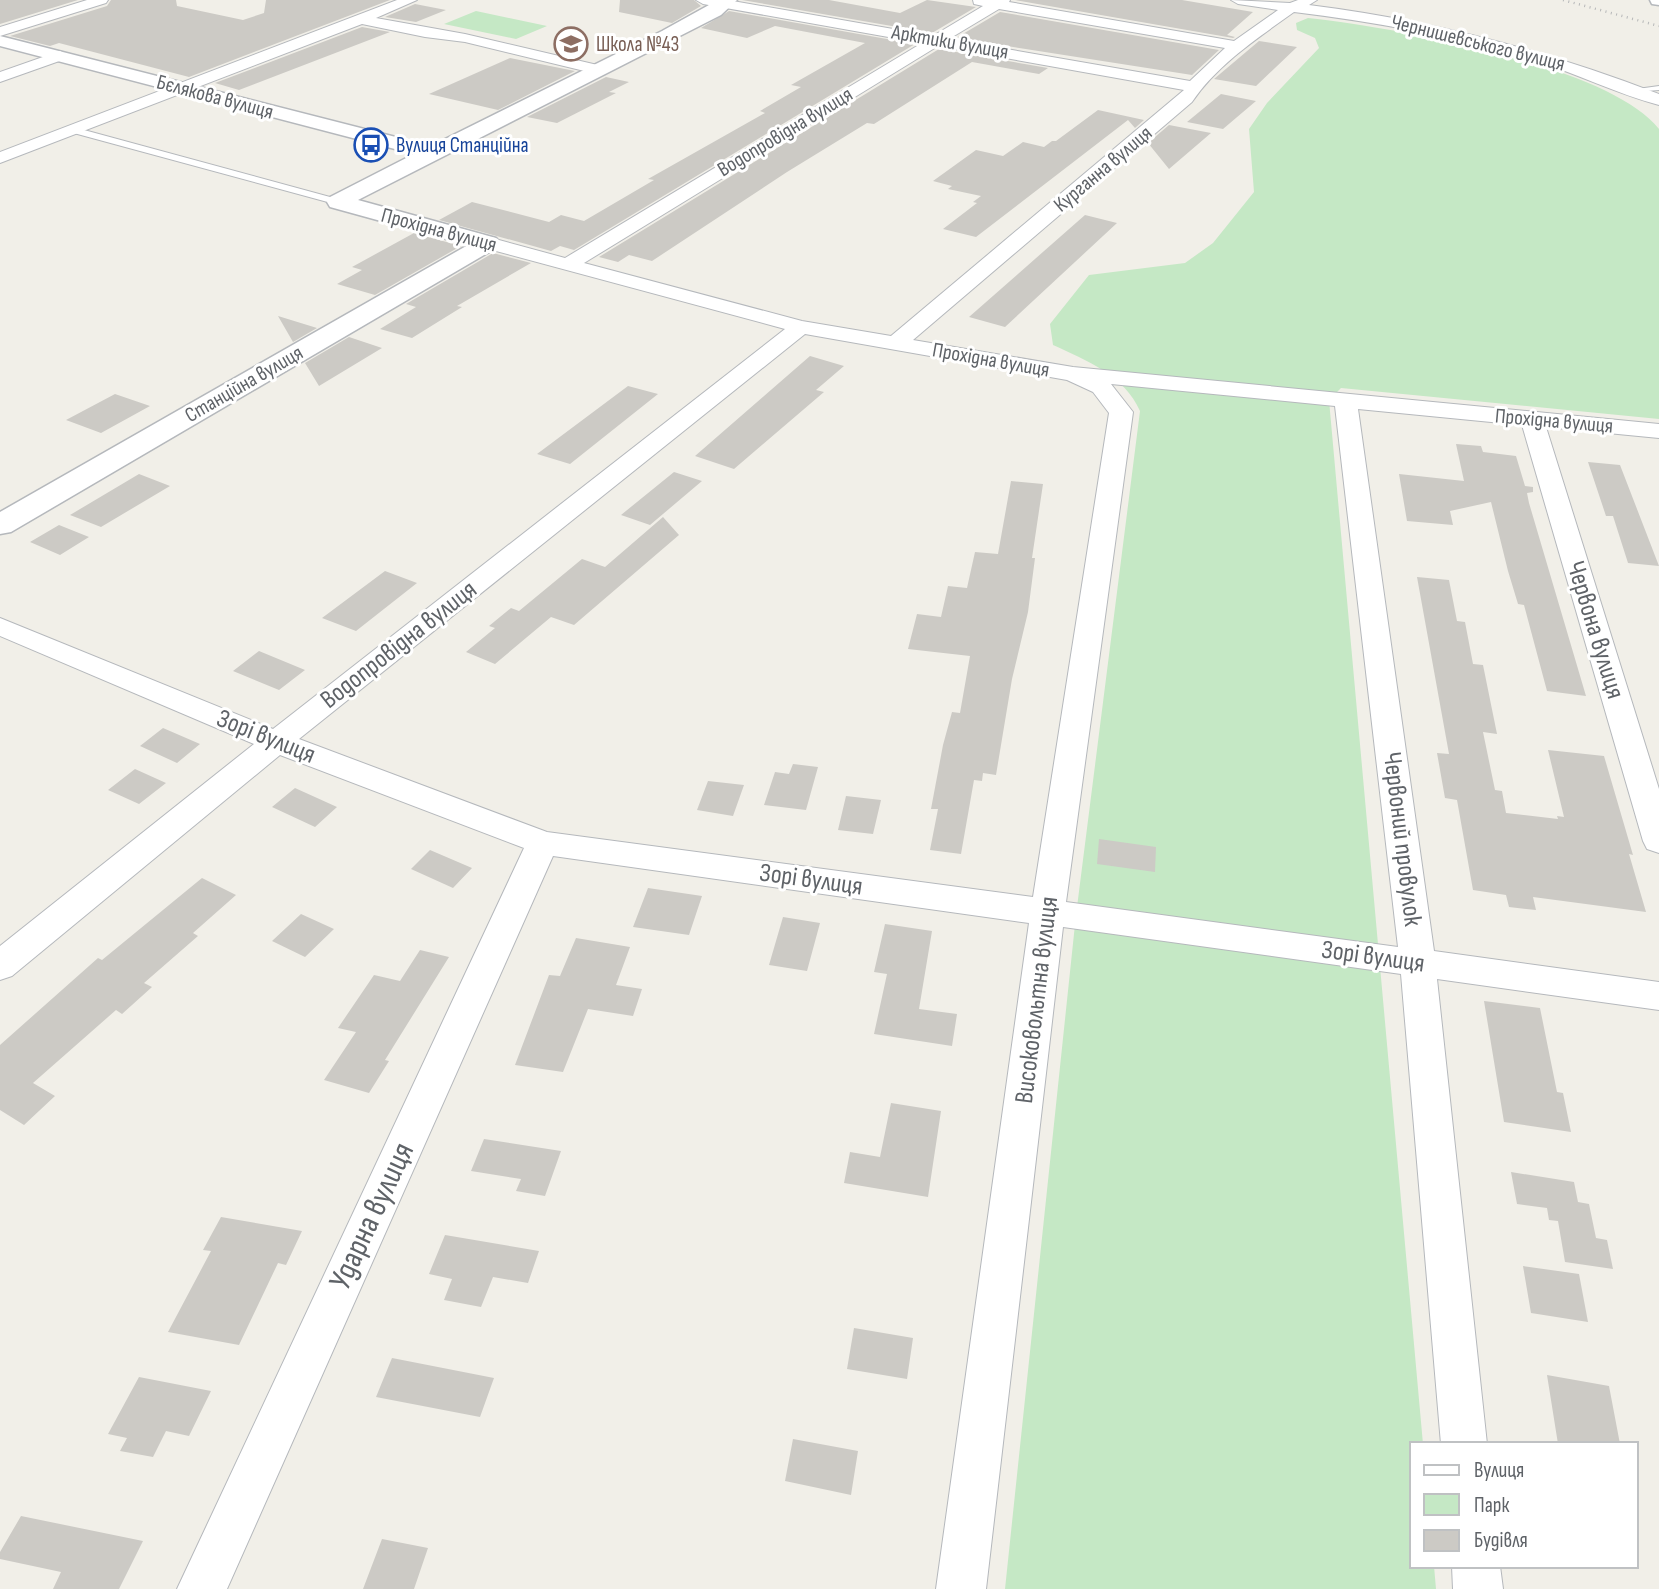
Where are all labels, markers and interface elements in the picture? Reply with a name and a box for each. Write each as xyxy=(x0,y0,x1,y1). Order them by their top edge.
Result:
street label: Чернишевського вулиця xyxy=(1389,9,1567,77)
street label: Арктики вулиця xyxy=(889,19,1010,65)
school or university icon: Школа №43 xyxy=(552,25,590,63)
place label: Школа №43 xyxy=(596,32,679,57)
street label: Бєлякова вулиця xyxy=(154,69,276,125)
street label: Водопровідна вулиця xyxy=(713,82,857,182)
street label: Курганна вулиця xyxy=(1049,121,1157,217)
bus stop icon: Вулиця Станційна xyxy=(352,126,390,164)
place label: Вулиця Станційна xyxy=(396,133,529,158)
street label: Прохідна вулиця xyxy=(379,203,499,257)
street label: Прохідна вулиця xyxy=(931,337,1051,383)
street label: Станційна вулиця xyxy=(181,340,307,428)
street label: Прохідна вулиця xyxy=(1494,403,1614,439)
street label: Червона вулиця xyxy=(1559,557,1631,703)
street label: Водопровідна вулиця xyxy=(315,574,483,716)
street label: Зорі вулиця xyxy=(212,703,320,771)
street label: Червоний провулок xyxy=(1376,750,1428,928)
street label: Зорі вулиця xyxy=(757,857,865,903)
street label: Високовольтна вулиця xyxy=(1009,895,1065,1105)
street label: Зорі вулиця xyxy=(1319,934,1427,980)
street label: Ударна вулиця xyxy=(321,1136,423,1296)
legend xyxy=(1410,1442,1638,1568)
text: Вулиця xyxy=(1474,1458,1524,1483)
text: Парк xyxy=(1474,1493,1509,1518)
text: Будівля xyxy=(1474,1528,1528,1553)

